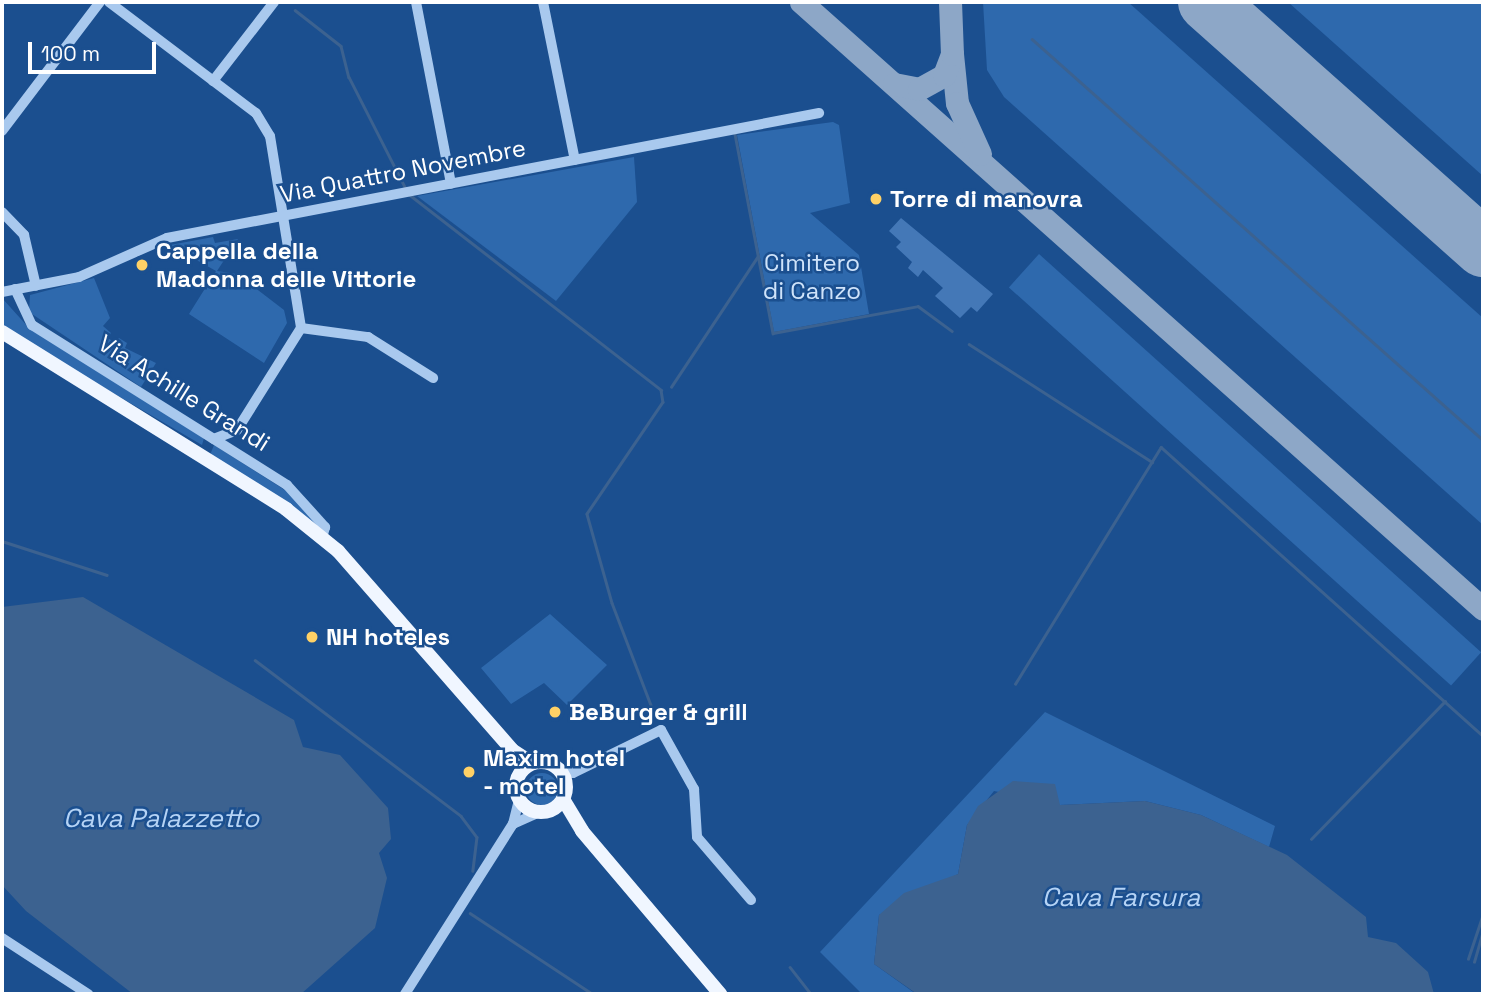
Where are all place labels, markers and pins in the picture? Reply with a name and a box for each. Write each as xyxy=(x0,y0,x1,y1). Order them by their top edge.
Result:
place label: Torre di manovra xyxy=(890,185,1083,213)
marker: Torre di manovra xyxy=(868,191,884,207)
place label: Cappella della Madonna delle Vittorie xyxy=(156,237,417,293)
marker: Cappella della Madonna delle Vittorie xyxy=(134,257,150,273)
place label: NH hoteles xyxy=(326,623,450,651)
marker: NH hoteles xyxy=(304,629,320,645)
place label: BeBurger & grill xyxy=(569,698,748,726)
marker: BeBurger & grill xyxy=(547,704,563,720)
place label: Maxim hotel - motel xyxy=(483,744,625,800)
marker: Maxim hotel - motel xyxy=(461,764,477,780)

